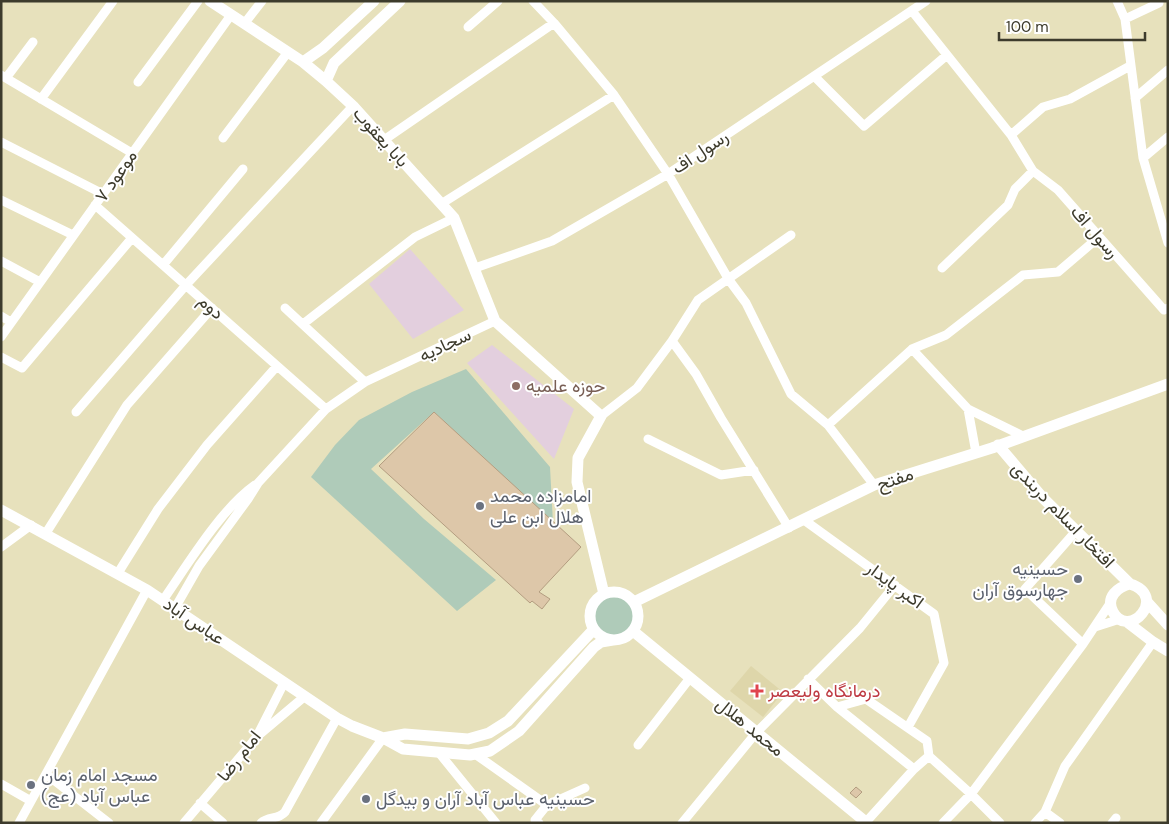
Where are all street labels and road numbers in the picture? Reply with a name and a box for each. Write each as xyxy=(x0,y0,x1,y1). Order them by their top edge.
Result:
street label: بابا یعقوب xyxy=(348,102,414,172)
street label: رسول اف xyxy=(667,124,733,180)
street label: موعود ۷ xyxy=(89,145,143,207)
street label: رسول اف xyxy=(1065,200,1125,264)
street label: دوم xyxy=(193,289,229,325)
street label: سجادیه xyxy=(415,323,475,367)
street label: افتخار اسلام دربندی xyxy=(1006,456,1120,574)
street label: مفتح xyxy=(873,462,917,496)
street label: اکبر پایدار xyxy=(860,555,929,614)
street label: عباس آباد xyxy=(159,592,229,650)
street label: محمد هلال xyxy=(711,692,789,762)
street label: امام رضا xyxy=(212,726,266,786)

